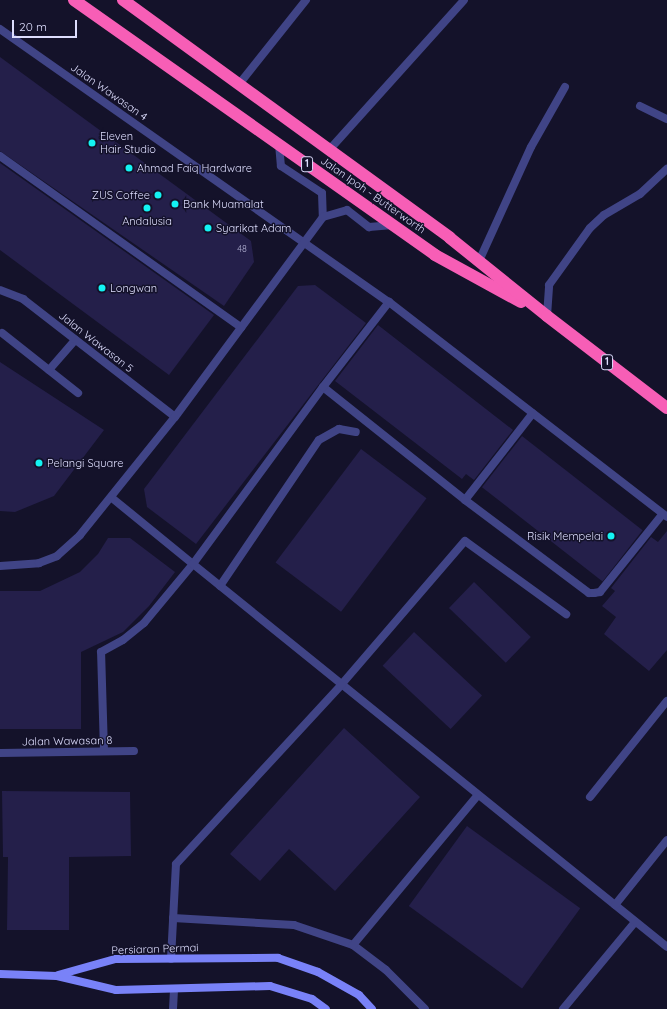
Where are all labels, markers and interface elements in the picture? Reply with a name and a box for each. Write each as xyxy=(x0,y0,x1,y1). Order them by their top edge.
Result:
scale bar xyxy=(14,12,79,38)
text: 20 m xyxy=(19,19,47,34)
street label: Jalan Wawasan 4 xyxy=(68,61,150,123)
place label: Eleven Hair Studio xyxy=(100,130,156,156)
marker: Eleven Hair Studio xyxy=(87,138,97,148)
street label: Jalan Ipoh - Butterworth xyxy=(318,154,428,236)
road number: 1 xyxy=(301,156,313,172)
place label: Ahmad Faiq Hardware xyxy=(137,161,252,175)
marker: Ahmad Faiq Hardware xyxy=(124,163,134,173)
place label: ZUS Coffee xyxy=(92,188,150,202)
marker: ZUS Coffee xyxy=(153,190,163,200)
place label: Bank Muamalat xyxy=(183,197,264,211)
marker: Bank Muamalat xyxy=(170,199,180,209)
marker: Andalusia xyxy=(142,203,152,213)
place label: Andalusia xyxy=(122,214,172,228)
place label: Syarikat Adam xyxy=(216,221,291,235)
marker: Syarikat Adam xyxy=(203,223,213,233)
house number: 48 xyxy=(237,244,247,254)
place label: Longwan xyxy=(110,281,157,295)
marker: Longwan xyxy=(97,283,107,293)
street label: Jalan Wawasan 5 xyxy=(56,309,136,375)
road number: 1 xyxy=(601,354,613,370)
place label: Pelangi Square xyxy=(47,456,123,470)
marker: Pelangi Square xyxy=(34,458,44,468)
place label: Risik Mempelai xyxy=(527,529,603,543)
marker: Risik Mempelai xyxy=(606,531,616,541)
street label: Jalan Wawasan 8 xyxy=(21,734,113,748)
street label: Persiaran Permai xyxy=(111,941,199,957)

